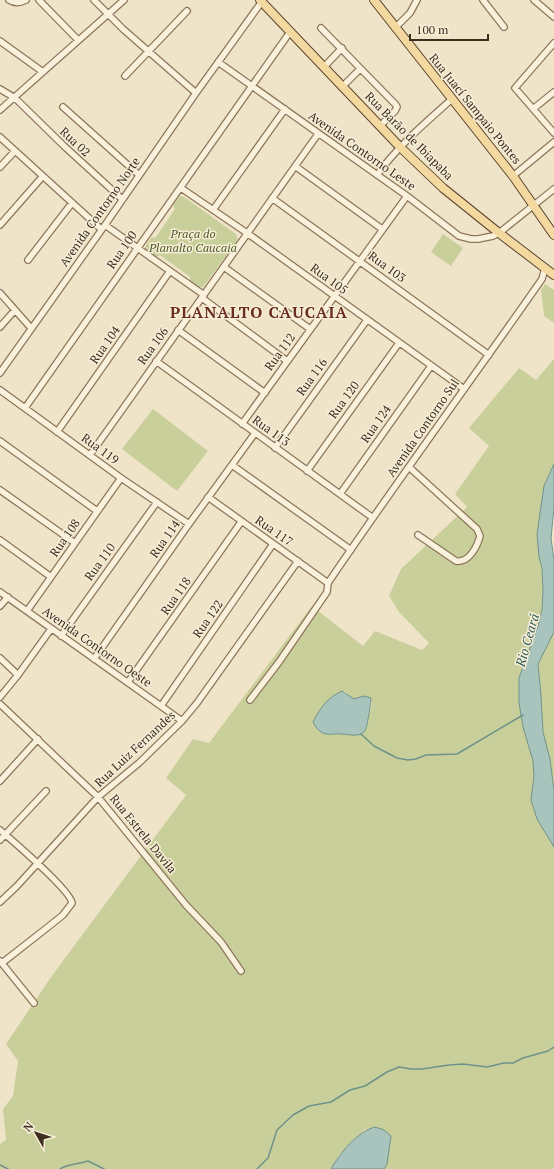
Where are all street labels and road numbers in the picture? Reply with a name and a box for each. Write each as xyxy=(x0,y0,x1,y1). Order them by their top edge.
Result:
street label: Rua Juací Sampaio Pontes xyxy=(426,50,525,167)
street label: Rua Barão de Ibiapaba xyxy=(362,88,457,183)
street label: Avenida Contorno Leste xyxy=(306,108,419,193)
street label: Rua 02 xyxy=(57,124,94,160)
street label: Avenida Contorno Norte xyxy=(56,154,143,269)
street label: Rua 100 xyxy=(103,228,140,272)
street label: Rua 103 xyxy=(366,248,409,285)
street label: Rua 105 xyxy=(308,260,351,297)
street label: Rua 104 xyxy=(86,322,123,367)
street label: Rua 106 xyxy=(134,324,172,367)
street label: Rua 112 xyxy=(261,330,298,373)
street label: Rua 116 xyxy=(293,355,331,398)
street label: Avenida Contorno Sul xyxy=(383,376,462,480)
street label: Rua 120 xyxy=(325,378,362,421)
street label: Rua 124 xyxy=(357,401,394,446)
street label: Rua 113 xyxy=(250,412,293,449)
street label: Rua 119 xyxy=(79,430,122,467)
street label: Rua 117 xyxy=(252,512,296,549)
street label: Rua 108 xyxy=(46,516,83,560)
street label: Rua 114 xyxy=(146,516,183,561)
street label: Rua 110 xyxy=(81,540,118,583)
street label: Rua 118 xyxy=(157,574,194,618)
street label: Rua 122 xyxy=(189,597,226,641)
street label: Avenida Contorno Oeste xyxy=(40,603,155,690)
street label: Rua Luiz Fernandes xyxy=(91,707,178,790)
street label: Rua Estrela Davila xyxy=(107,791,180,876)

